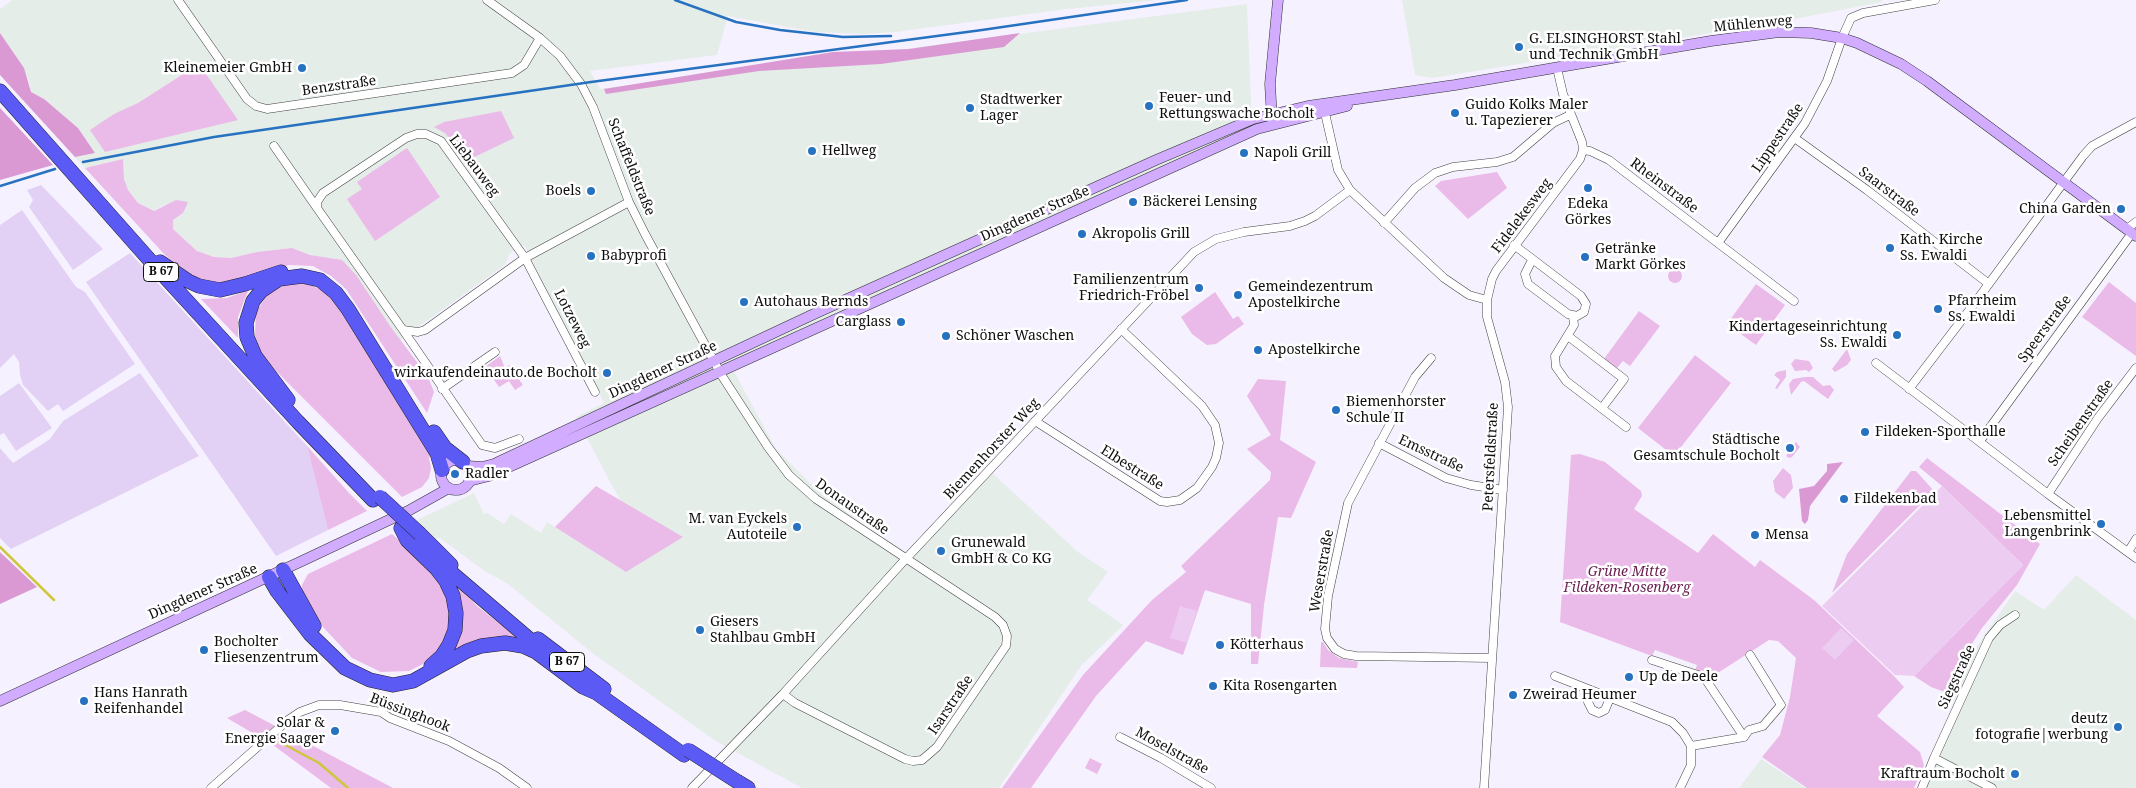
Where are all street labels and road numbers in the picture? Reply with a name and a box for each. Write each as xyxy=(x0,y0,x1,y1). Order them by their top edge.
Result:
street label: Mühlenweg xyxy=(1713,12,1793,36)
street label: Benzstraße xyxy=(301,72,377,100)
street label: Lippestraße xyxy=(1749,100,1807,176)
street label: Schaffeldstraße xyxy=(604,116,658,218)
street label: Liebauweg xyxy=(445,132,503,200)
street label: Rheinstraße xyxy=(1627,155,1701,217)
street label: Saarstraße xyxy=(1855,164,1923,220)
street label: Fidelekesweg xyxy=(1488,175,1556,257)
street label: Dingdener Straße xyxy=(978,182,1092,246)
road number: B 67 xyxy=(144,262,178,282)
street label: Lotzeweg xyxy=(550,287,594,351)
street label: Speerstraße xyxy=(2015,292,2075,366)
street label: Dingdener Straße xyxy=(606,338,720,402)
street label: Scheibenstraße xyxy=(2045,376,2117,470)
street label: Biemenhorster Weg xyxy=(941,395,1043,503)
street label: Petersfeldstraße xyxy=(1480,402,1502,512)
street label: Emsstraße xyxy=(1396,432,1466,476)
street label: Elbestraße xyxy=(1097,442,1167,494)
street label: Donaustraße xyxy=(812,475,892,539)
street label: Weserstraße xyxy=(1306,528,1338,614)
street label: Dingdener Straße xyxy=(146,560,260,624)
street label: Siegstraße xyxy=(1935,642,1979,712)
road number: B 67 xyxy=(550,652,584,672)
street label: Isarstraße xyxy=(925,672,977,738)
street label: Büssinghook xyxy=(367,690,453,736)
street label: Moselstraße xyxy=(1132,724,1212,778)

